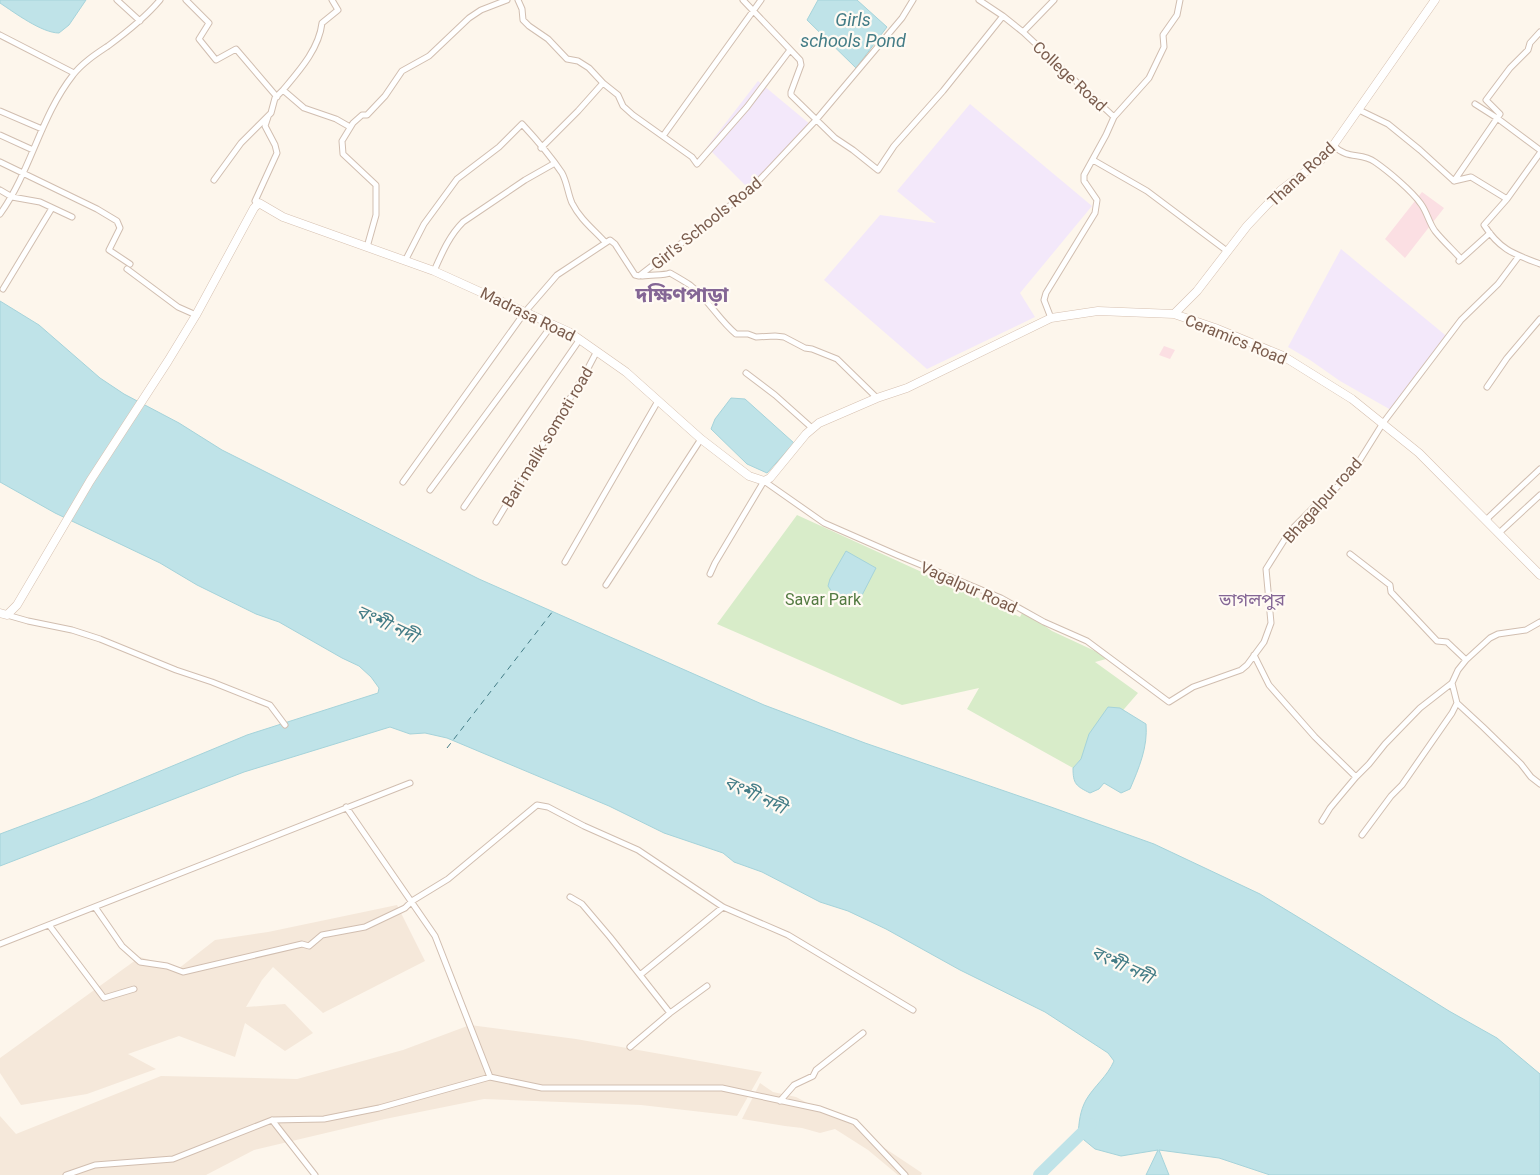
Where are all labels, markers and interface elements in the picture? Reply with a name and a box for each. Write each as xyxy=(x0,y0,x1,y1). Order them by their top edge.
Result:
water label: Girls schools Pond xyxy=(800,9,907,51)
street label: College Road xyxy=(1029,37,1110,115)
street label: Thana Road xyxy=(1264,138,1339,210)
street label: Girl's Schools Road xyxy=(647,173,765,274)
street label: Madrasa Road xyxy=(477,283,578,346)
district label: দক্ষিণপাড়া xyxy=(634,283,730,307)
street label: Ceramics Road xyxy=(1182,310,1289,368)
street label: Bari malik somoti road xyxy=(498,364,597,511)
street label: Bhagalpur road xyxy=(1279,454,1366,547)
street label: Vagalpur Road xyxy=(917,558,1020,617)
district label: ভাগলপুর xyxy=(1218,589,1285,611)
park label: Savar Park xyxy=(785,590,862,609)
water label: বংশী নদী xyxy=(353,600,424,648)
water label: বংশী নদী xyxy=(721,771,792,819)
water label: বংশী নদী xyxy=(1088,941,1159,989)

